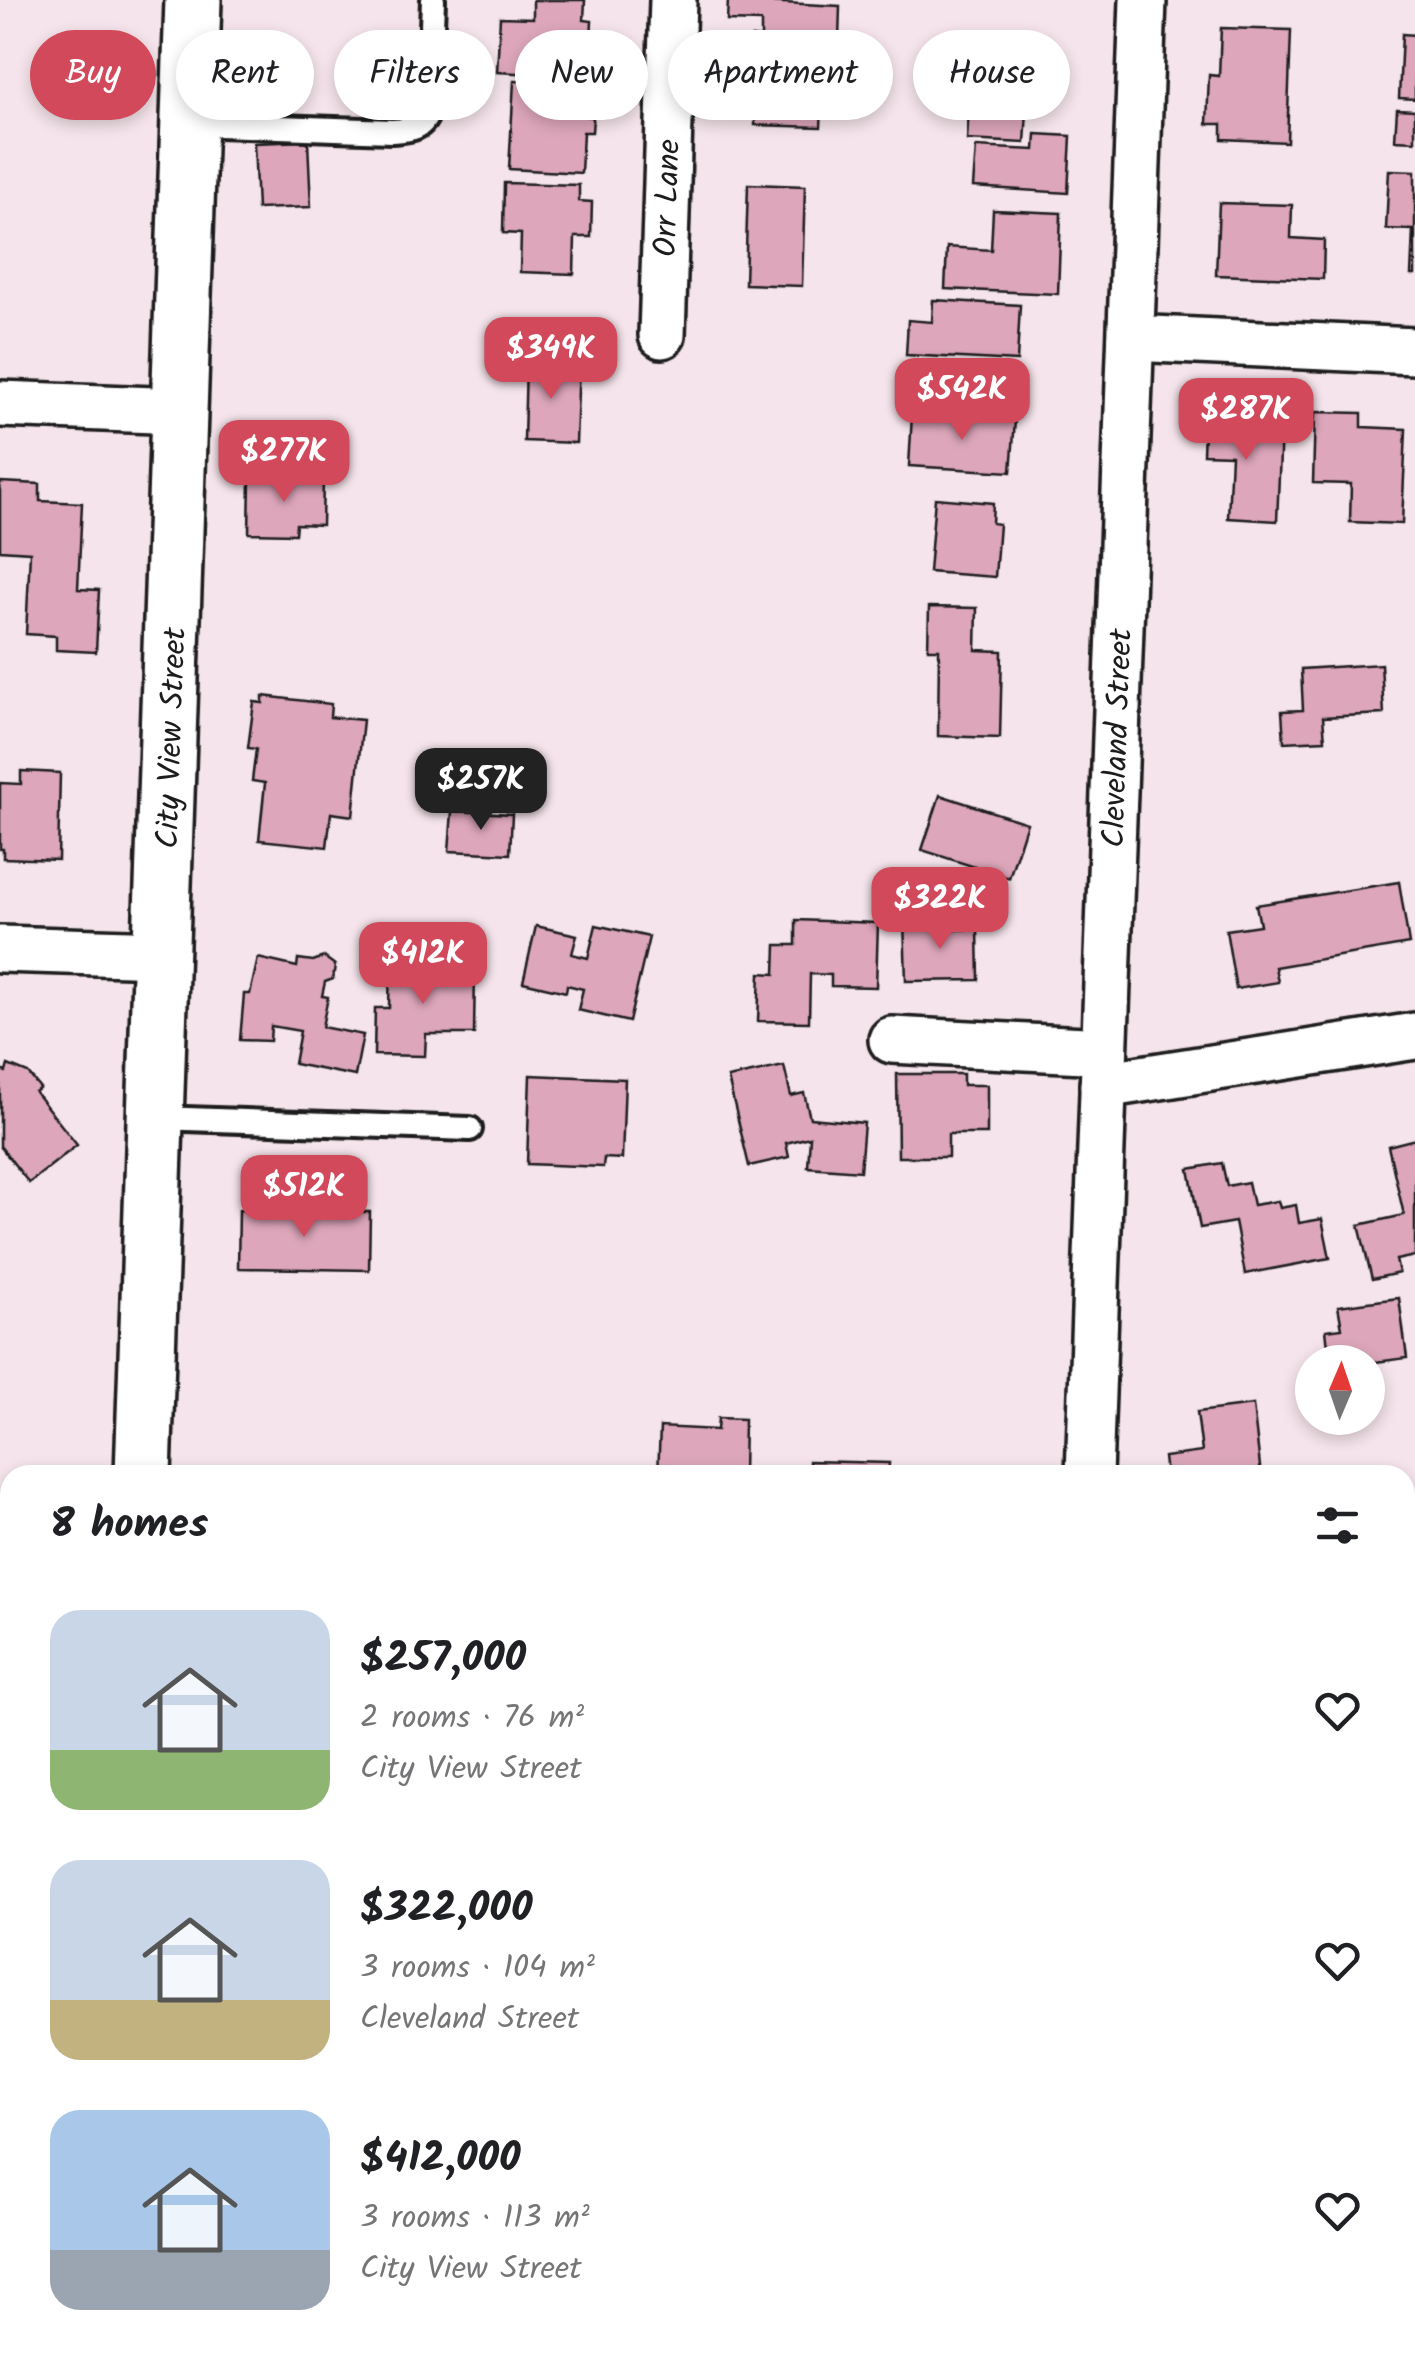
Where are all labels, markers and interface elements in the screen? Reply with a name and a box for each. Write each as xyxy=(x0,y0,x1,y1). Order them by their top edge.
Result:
chip: Buy xyxy=(30,30,156,120)
chip: Rent xyxy=(176,30,314,120)
chip: Filters xyxy=(334,30,495,120)
chip: New xyxy=(515,30,648,120)
chip: Apartment xyxy=(668,30,893,120)
chip: House xyxy=(913,30,1070,120)
street label: Orr Lane xyxy=(641,138,696,258)
pin: $349K xyxy=(481,317,621,402)
text: $349K xyxy=(506,324,596,375)
pin: $542K xyxy=(892,358,1032,443)
text: $542K xyxy=(917,365,1007,416)
pin: $287K xyxy=(1176,378,1316,463)
text: $287K xyxy=(1201,385,1291,436)
pin: $277K xyxy=(214,420,354,505)
text: $277K xyxy=(240,427,328,478)
street label: City View Street xyxy=(143,626,202,850)
street label: Cleveland Street xyxy=(1089,627,1148,848)
pin: $257K xyxy=(411,748,551,833)
text: $257K xyxy=(437,755,525,806)
pin: $322K xyxy=(870,867,1010,952)
text: $322K xyxy=(893,874,987,925)
pin: $412K xyxy=(353,922,493,1007)
text: $412K xyxy=(381,929,465,980)
pin: $512K xyxy=(234,1155,374,1240)
text: $512K xyxy=(263,1162,345,1213)
north arrow xyxy=(1295,1345,1385,1435)
map controls xyxy=(1295,1345,1385,1435)
text: 8 homes xyxy=(50,1492,208,1559)
icon: filters xyxy=(1310,1498,1365,1553)
text: $257,000 xyxy=(360,1626,526,1693)
icon: home xyxy=(130,1650,250,1770)
icon: heart xyxy=(1310,1683,1365,1738)
text: 2 rooms · 76 m² xyxy=(360,1693,584,1744)
text: City View Street xyxy=(360,1744,582,1795)
text: $322,000 xyxy=(360,1876,532,1943)
icon: home xyxy=(130,1900,250,2020)
icon: heart xyxy=(1310,1933,1365,1988)
text: 3 rooms · 104 m² xyxy=(360,1943,595,1994)
text: Cleveland Street xyxy=(360,1994,579,2045)
text: $412,000 xyxy=(360,2126,521,2193)
icon: home xyxy=(130,2150,250,2270)
icon: heart xyxy=(1310,2183,1365,2238)
text: 3 rooms · 113 m² xyxy=(360,2193,590,2244)
text: City View Street xyxy=(360,2244,582,2295)

